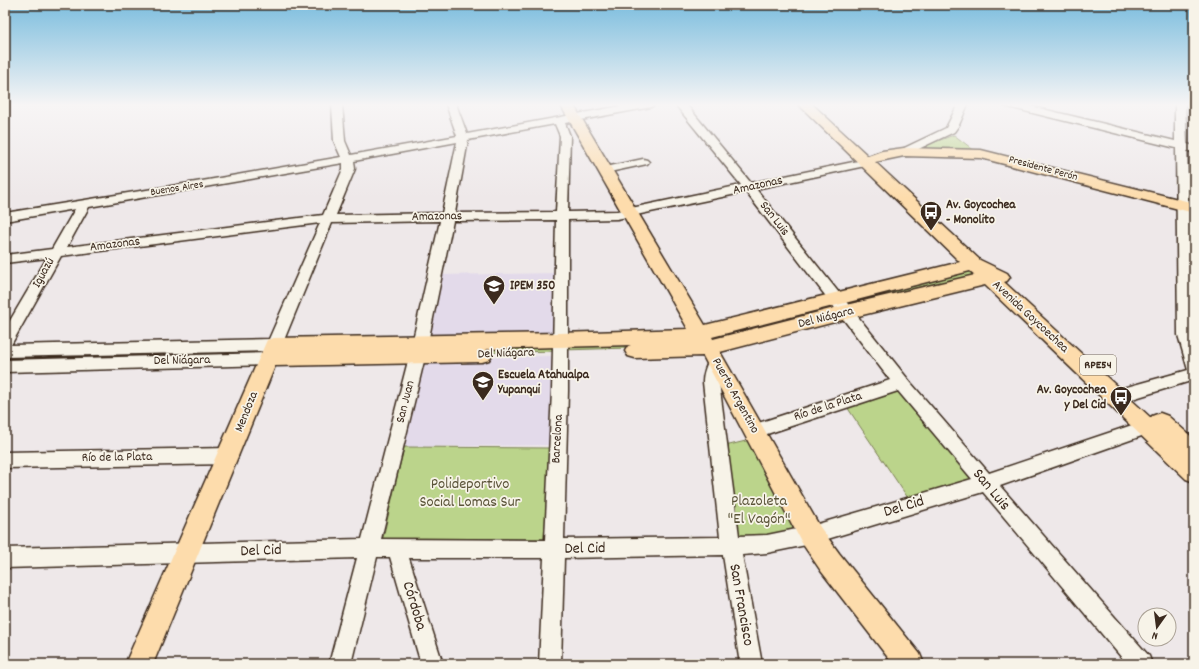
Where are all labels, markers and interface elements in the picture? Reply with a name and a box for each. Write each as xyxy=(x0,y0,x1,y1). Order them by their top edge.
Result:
street label: Presidente Perón xyxy=(1007,152,1079,186)
street label: Amazonas xyxy=(731,171,785,201)
street label: Buenos Aires xyxy=(149,177,205,201)
place label: Av. Goycochea - Monolito xyxy=(946,196,1016,230)
street label: San Luis xyxy=(754,198,794,240)
bus stop icon: Av. Goycochea - Monolito xyxy=(918,199,944,232)
street label: Amazonas xyxy=(412,207,462,227)
street label: Amazonas xyxy=(89,232,141,258)
street label: Iguazú xyxy=(28,254,60,292)
school or university icon: IPEM 350 xyxy=(481,273,507,306)
street label: Avenida Goycoechea xyxy=(987,276,1073,358)
place label: IPEM 350 xyxy=(510,277,555,296)
street label: Del Niágara xyxy=(796,302,857,334)
street label: Del Niágara xyxy=(477,343,535,364)
street label: Del Niágara xyxy=(154,351,211,371)
street label: Puerto Argentino xyxy=(706,355,764,437)
road number: RPE54 xyxy=(1080,355,1116,375)
place label: Escuela Atahualpa Yupanqui xyxy=(497,366,590,400)
school or university icon: Escuela Atahualpa Yupanqui xyxy=(470,369,496,402)
street label: San Juan xyxy=(392,379,420,425)
place label: Av. Goycochea y Del Cid xyxy=(1037,381,1107,415)
bus stop icon: Av. Goycochea y Del Cid xyxy=(1108,384,1134,417)
street label: Río de la Plata xyxy=(792,387,865,427)
street label: Mendoza xyxy=(230,388,264,435)
street label: Barcelona xyxy=(547,413,569,464)
street label: Río de la Plata xyxy=(82,448,153,468)
street label: San Luis xyxy=(967,464,1016,516)
park label: Polideportivo Social Lomas Sur xyxy=(420,473,521,514)
park label: Plazoleta "El Vagón" xyxy=(728,490,790,531)
street label: Del Cid xyxy=(881,490,927,524)
street label: Del Cid xyxy=(564,537,606,561)
street label: Del Cid xyxy=(240,539,282,563)
street label: San Francisco xyxy=(722,562,760,648)
street label: Córdoba xyxy=(396,579,432,634)
north arrow xyxy=(1137,607,1177,647)
text: N xyxy=(1150,626,1160,643)

